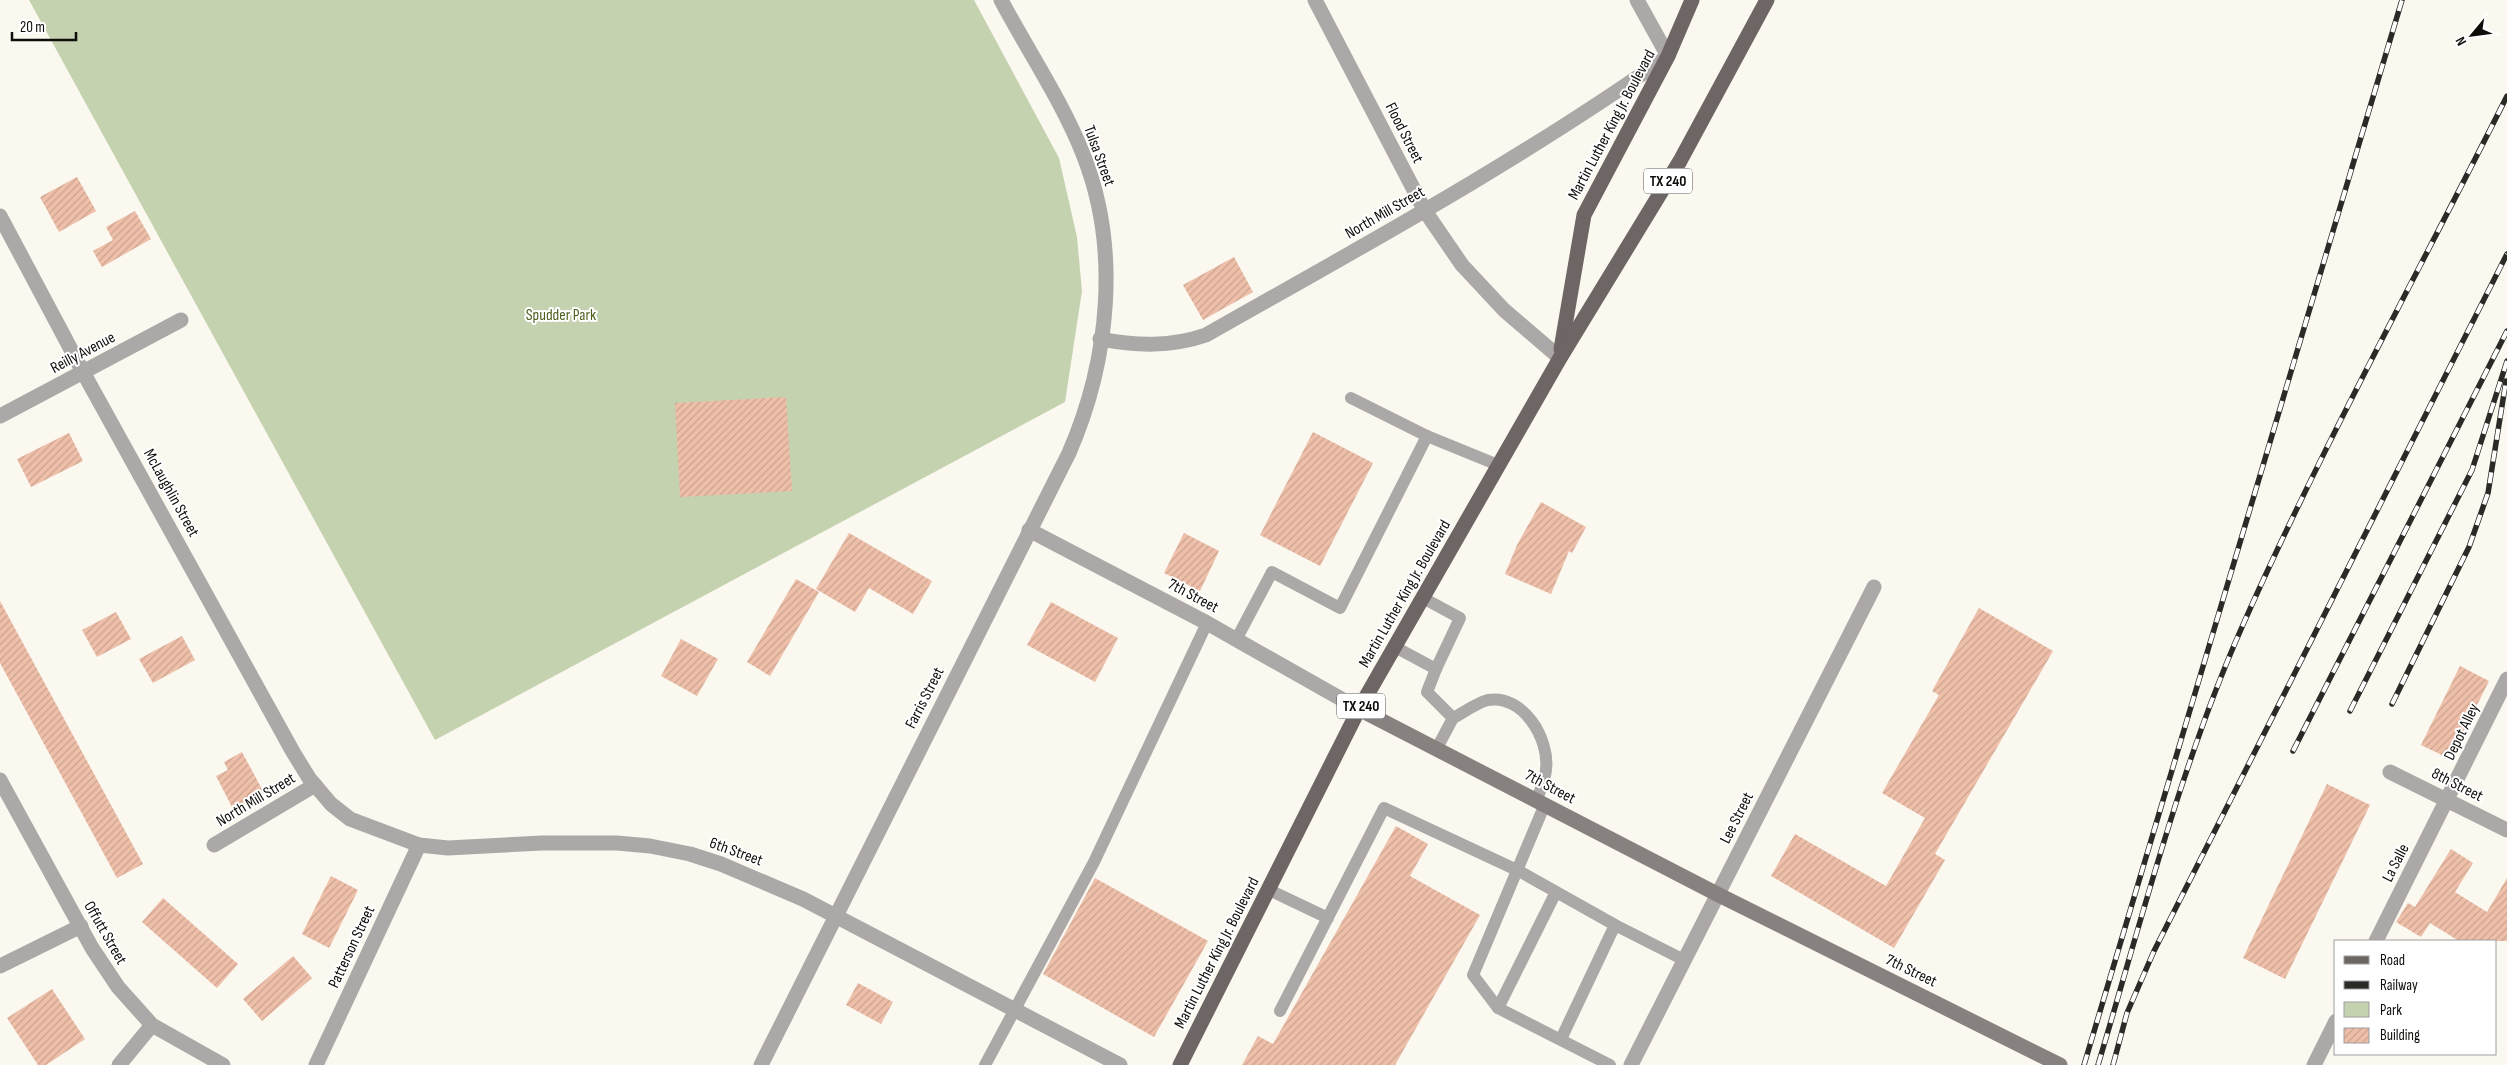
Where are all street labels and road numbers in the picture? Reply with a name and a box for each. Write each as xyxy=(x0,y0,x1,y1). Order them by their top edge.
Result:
street label: Martin Luther King Jr. Boulevard xyxy=(1564,47,1660,203)
street label: Flood Street xyxy=(1381,100,1427,167)
street label: Tulsa Street xyxy=(1079,123,1119,189)
road number: TX 240 xyxy=(1644,168,1692,194)
street label: North Mill Street xyxy=(1342,183,1428,243)
street label: Reilly Avenue xyxy=(47,328,119,378)
street label: McLaughlin Street xyxy=(139,446,203,540)
street label: Martin Luther King Jr. Boulevard xyxy=(1355,517,1455,671)
street label: 7th Street xyxy=(1164,575,1222,617)
street label: Farris Street xyxy=(902,664,949,732)
road number: TX 240 xyxy=(1337,694,1385,718)
street label: Depot Alley xyxy=(2440,701,2484,763)
street label: 8th Street xyxy=(2428,764,2486,806)
street label: 7th Street xyxy=(1521,766,1579,808)
street label: North Mill Street xyxy=(213,769,299,831)
street label: Lee Street xyxy=(1716,789,1758,847)
street label: 6th Street xyxy=(707,834,765,870)
street label: La Salle xyxy=(2378,841,2414,885)
street label: Martin Luther King Jr. Boulevard xyxy=(1171,874,1263,1032)
street label: Offutt Street xyxy=(79,898,131,968)
street label: Patterson Street xyxy=(325,903,379,991)
street label: 7th Street xyxy=(1882,950,1940,992)

